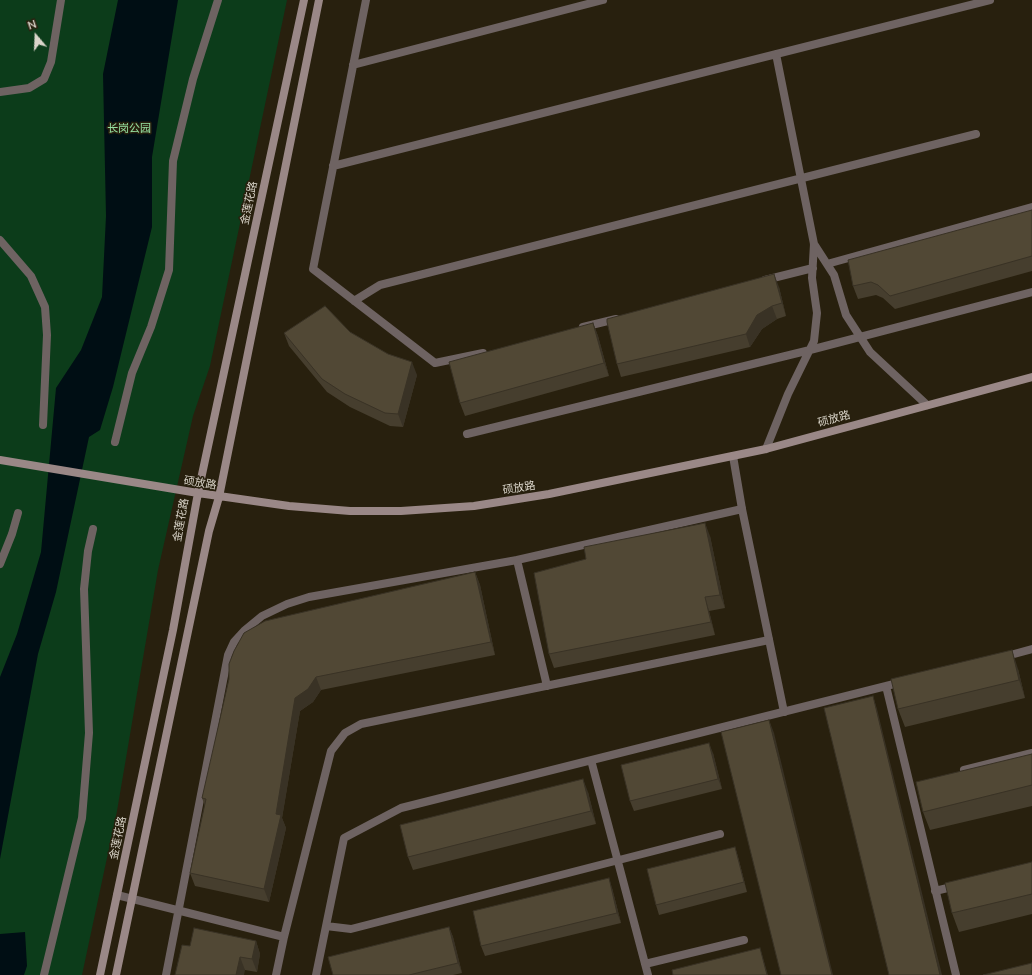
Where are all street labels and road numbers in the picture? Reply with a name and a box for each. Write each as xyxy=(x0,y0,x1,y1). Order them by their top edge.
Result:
street label: 金莲花路 xyxy=(238,180,260,226)
street label: 硕放路 xyxy=(816,408,852,430)
street label: 硕放路 xyxy=(183,474,217,492)
street label: 硕放路 xyxy=(502,479,536,497)
street label: 金莲花路 xyxy=(171,497,191,543)
street label: 金莲花路 xyxy=(107,815,129,861)

